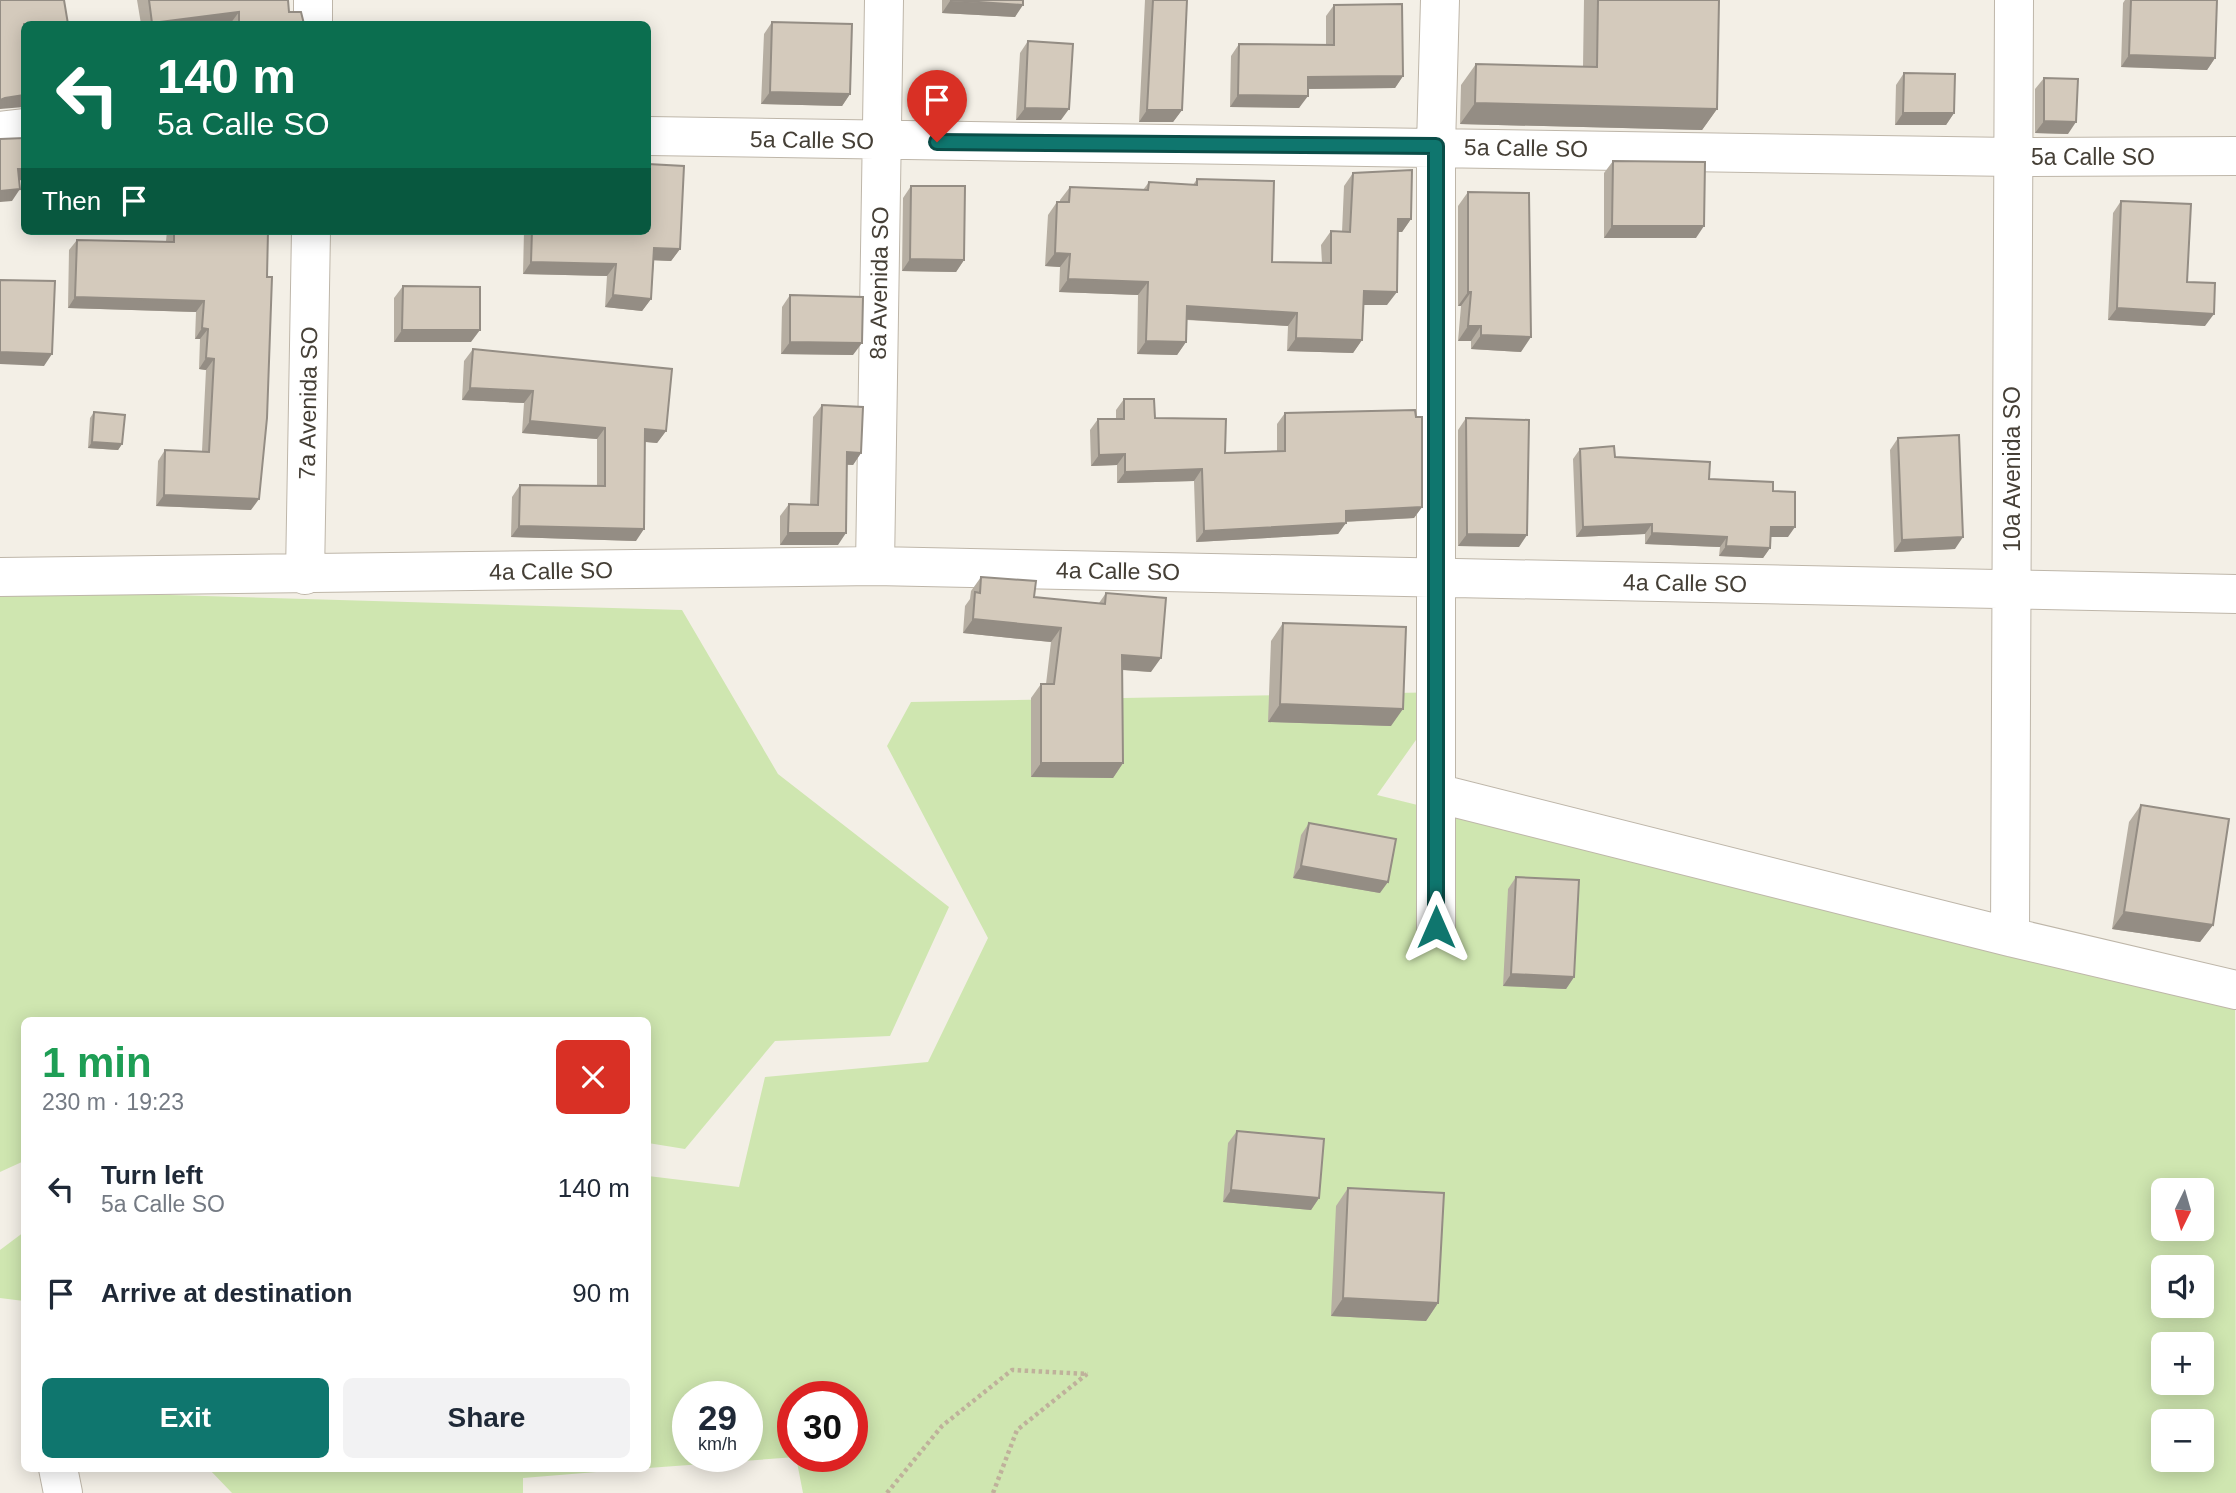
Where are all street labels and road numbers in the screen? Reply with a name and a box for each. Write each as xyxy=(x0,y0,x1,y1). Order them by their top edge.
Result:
street label: 5a Calle SO xyxy=(750,126,874,154)
street label: 5a Calle SO xyxy=(1464,134,1588,162)
street label: 5a Calle SO xyxy=(2031,144,2155,170)
street label: 8a Avenida SO xyxy=(865,206,893,360)
street label: 7a Avenida SO xyxy=(294,326,322,480)
street label: 10a Avenida SO xyxy=(1999,386,2025,552)
street label: 4a Calle SO xyxy=(489,557,613,585)
street label: 4a Calle SO xyxy=(1056,557,1180,585)
street label: 4a Calle SO xyxy=(1623,569,1747,597)

